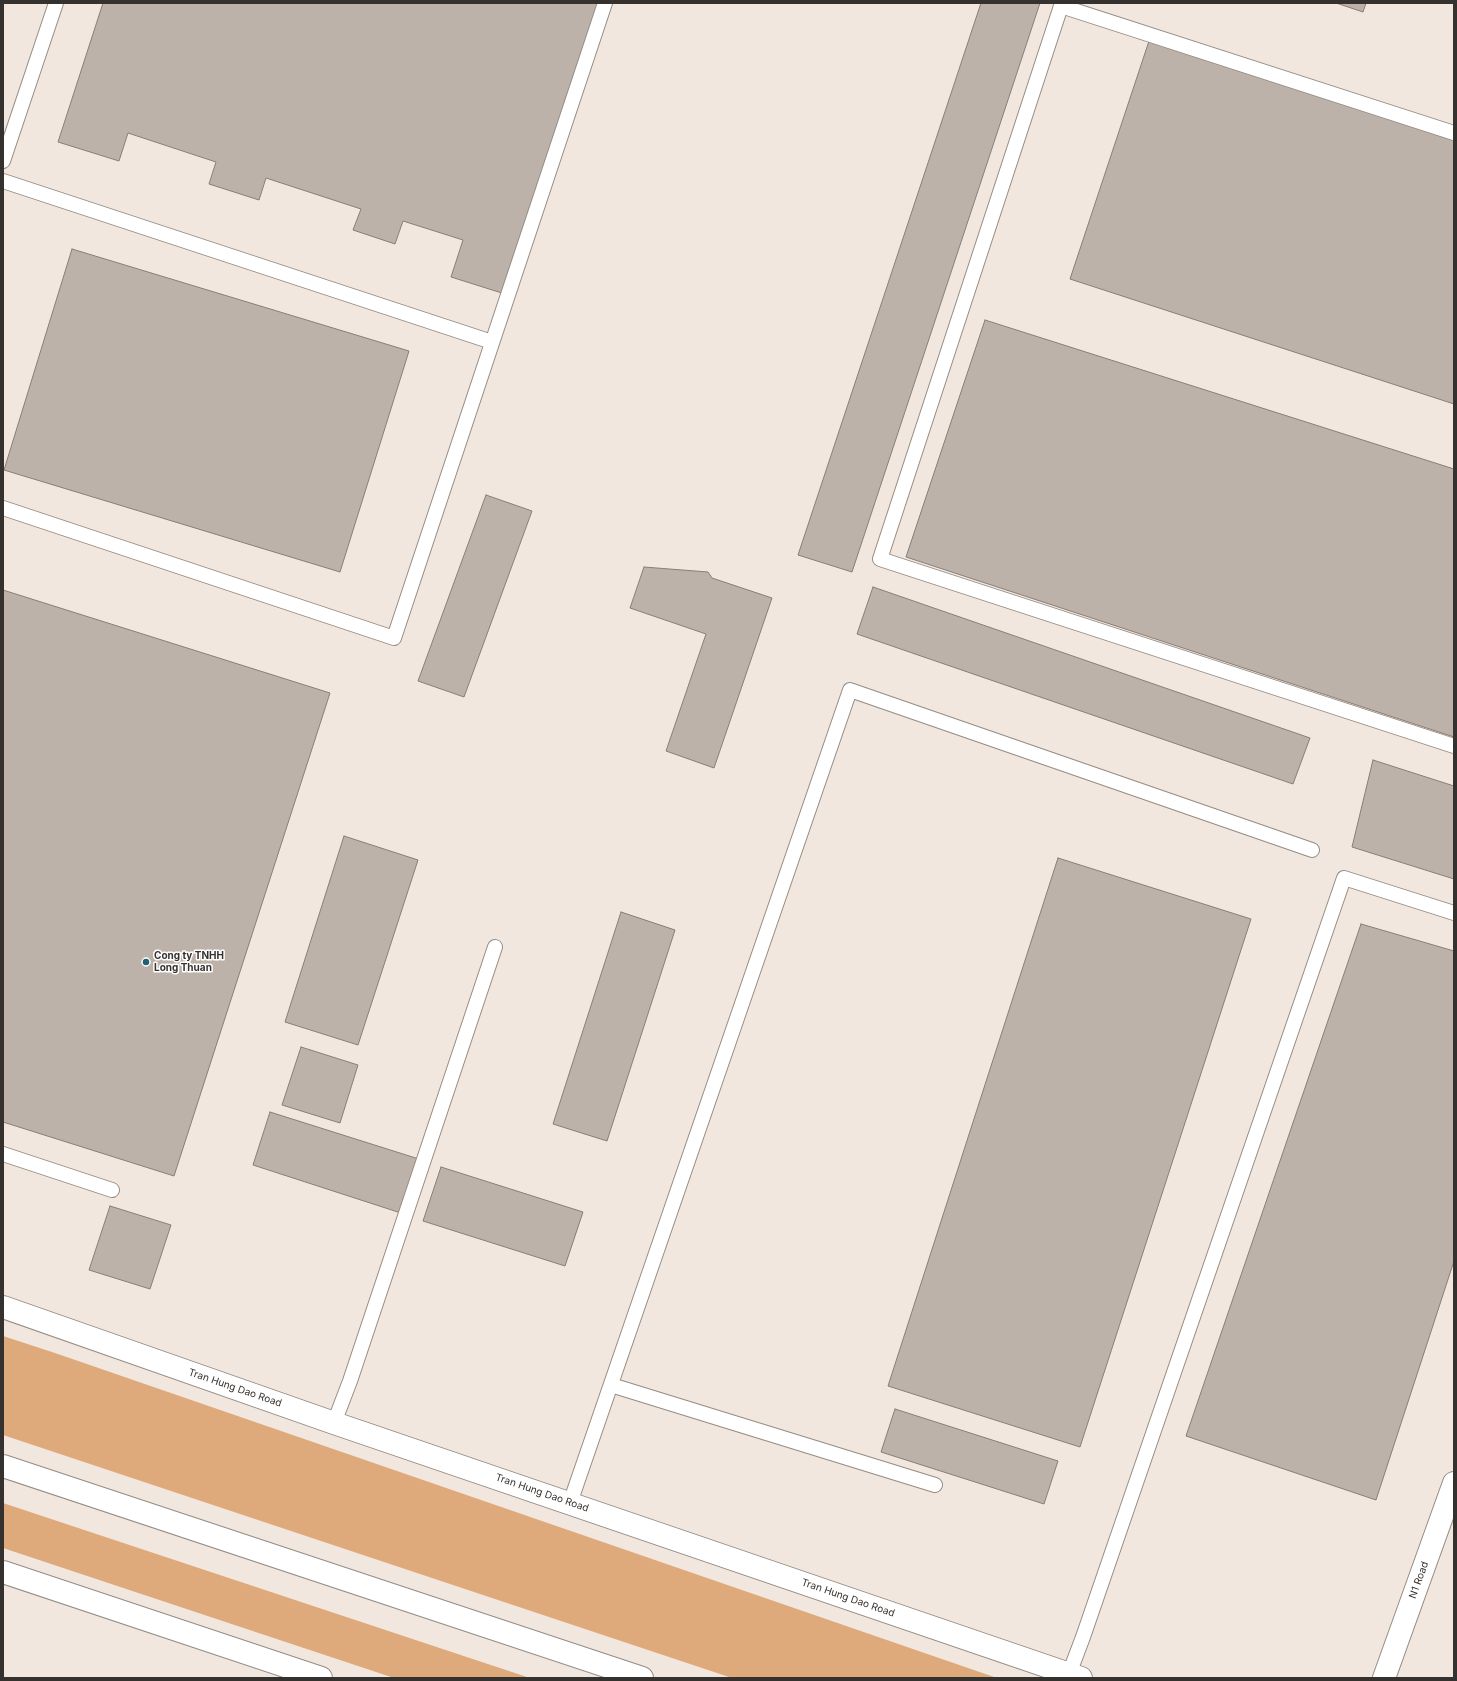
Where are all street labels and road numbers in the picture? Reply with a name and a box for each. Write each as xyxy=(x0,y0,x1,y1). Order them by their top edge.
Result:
street label: Tran Hung Dao Road xyxy=(187,1366,283,1410)
street label: Tran Hung Dao Road xyxy=(494,1471,590,1515)
street label: N1 Road xyxy=(1407,1560,1431,1600)
street label: Tran Hung Dao Road xyxy=(800,1576,896,1620)

